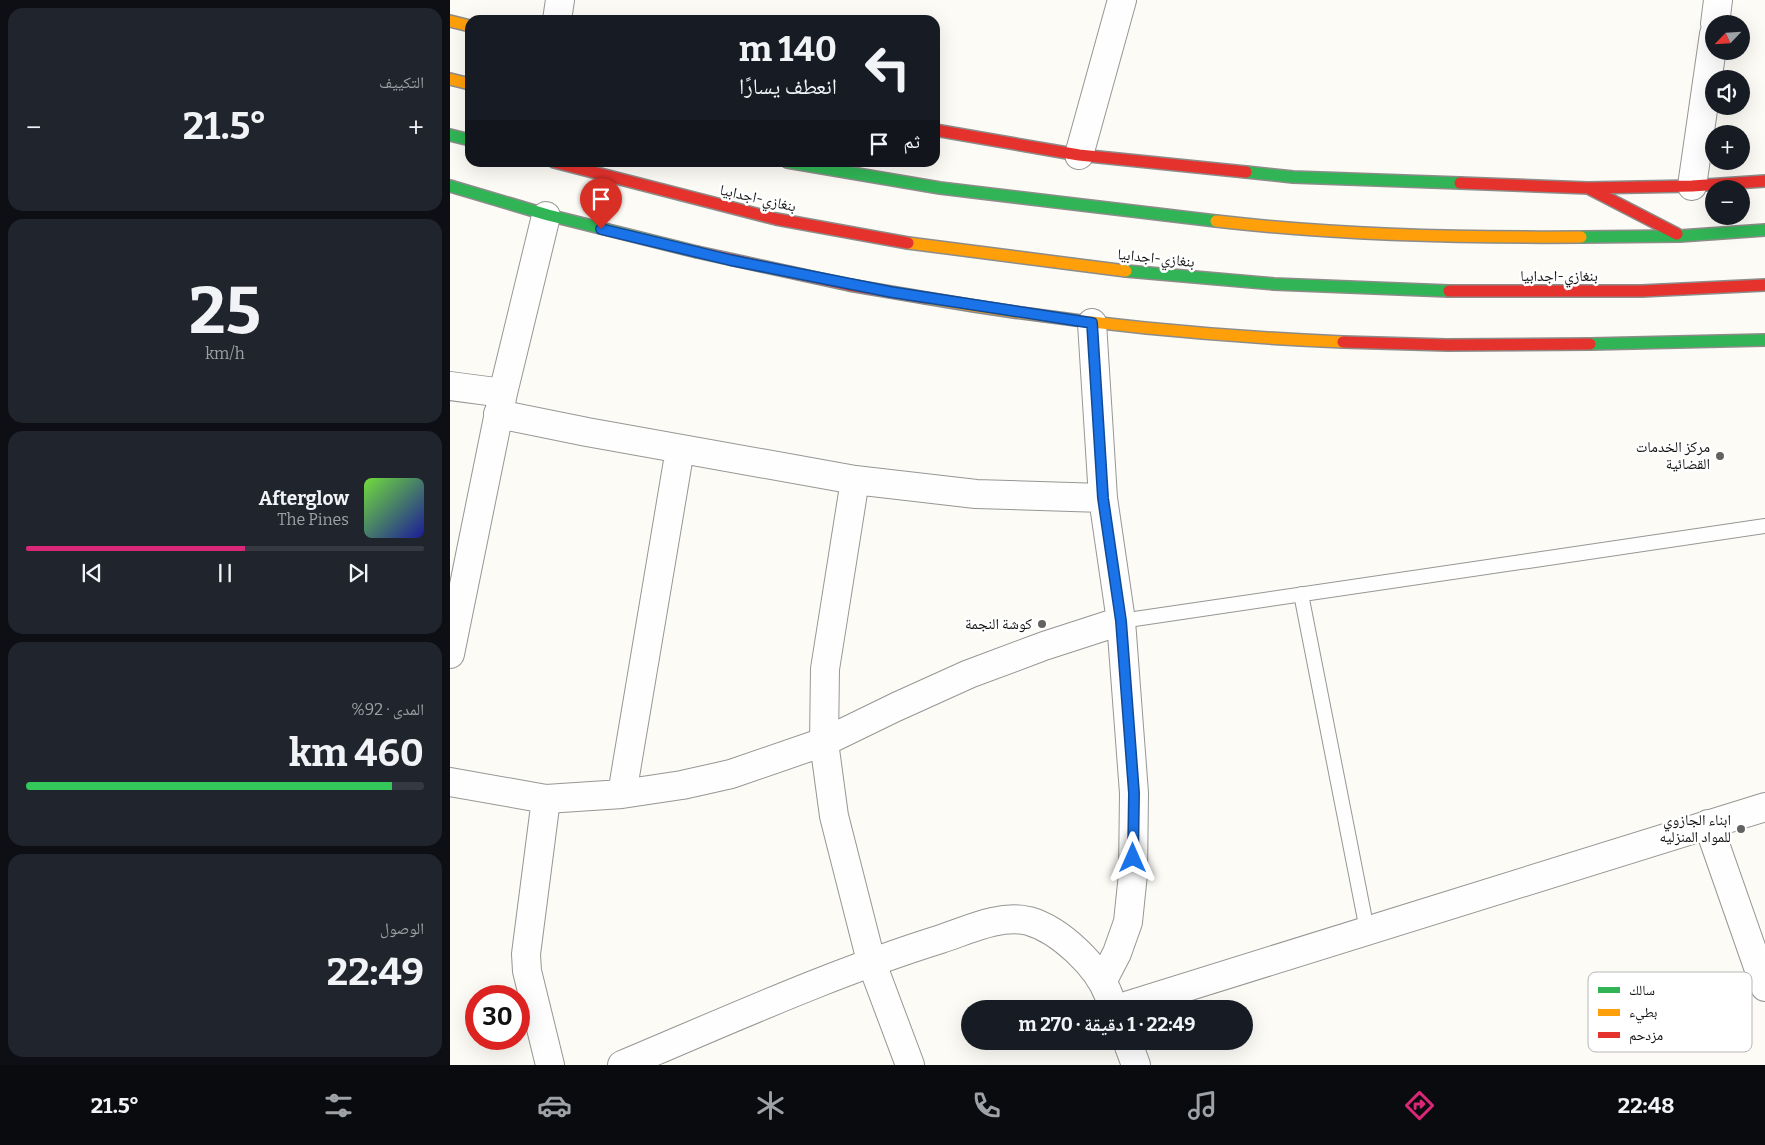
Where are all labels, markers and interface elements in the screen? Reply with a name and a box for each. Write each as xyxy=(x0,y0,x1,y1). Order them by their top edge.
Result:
north arrow xyxy=(1705,15,1750,60)
map controls xyxy=(1705,15,1750,225)
text: 140 m xyxy=(739,28,837,70)
icon: left xyxy=(855,35,920,100)
button: sound xyxy=(1705,70,1750,115)
text: التكييف xyxy=(379,73,424,92)
text: انعطف يسارًا xyxy=(739,73,837,100)
text: 21.5° xyxy=(183,103,267,149)
text: − xyxy=(26,111,41,144)
text: + xyxy=(408,111,424,144)
button: + xyxy=(1705,125,1750,170)
icon: arrive xyxy=(865,130,893,158)
text: ثم xyxy=(903,130,920,153)
pin xyxy=(580,178,622,229)
button: − xyxy=(1705,180,1750,225)
street label: بنغازي-اجدابيا xyxy=(718,181,798,218)
icon: arrive xyxy=(587,185,615,213)
street label: بنغازي-اجدابيا xyxy=(1116,245,1196,274)
street label: بنغازي-اجدابيا xyxy=(1520,267,1598,288)
text: 25 xyxy=(189,272,261,350)
text: km/h xyxy=(205,344,245,363)
place label: مركز الخدمات القضائية xyxy=(1636,438,1710,473)
marker: مركز الخدمات القضائية xyxy=(1714,450,1726,462)
text: Afterglow xyxy=(259,487,349,510)
text: The Pines xyxy=(277,510,349,529)
icon: previous xyxy=(78,559,106,587)
icon: pause xyxy=(211,559,239,587)
icon: next xyxy=(344,559,372,587)
place label: كوشة النجمة xyxy=(965,615,1032,633)
marker: كوشة النجمة xyxy=(1036,618,1048,630)
text: المدى · 92% xyxy=(351,700,424,719)
text: 460 km xyxy=(289,730,424,776)
place label: ابناء الجازوي للمواد المنزليه xyxy=(1659,811,1731,846)
marker: ابناء الجازوي للمواد المنزليه xyxy=(1735,823,1747,835)
position arrow xyxy=(1106,831,1158,883)
text: الوصول xyxy=(380,919,424,938)
text: 22:49 xyxy=(327,949,424,995)
legend xyxy=(1588,972,1752,1052)
text: سالك xyxy=(1629,982,1655,999)
speed limit sign: 30 xyxy=(465,985,530,1050)
text: بطيء xyxy=(1629,1004,1658,1024)
text: 22:49 · 1 دقيقة · 270 m xyxy=(1019,1013,1195,1036)
text: مزدحم xyxy=(1629,1027,1663,1045)
icon: filters xyxy=(321,1088,356,1123)
icon: car xyxy=(537,1088,572,1123)
icon: climate xyxy=(753,1088,788,1123)
icon: phone xyxy=(969,1088,1004,1123)
icon: music xyxy=(1185,1088,1220,1123)
icon: directions xyxy=(1402,1088,1437,1123)
text: 21.5° xyxy=(91,1092,139,1119)
text: 22:48 xyxy=(1618,1092,1674,1119)

